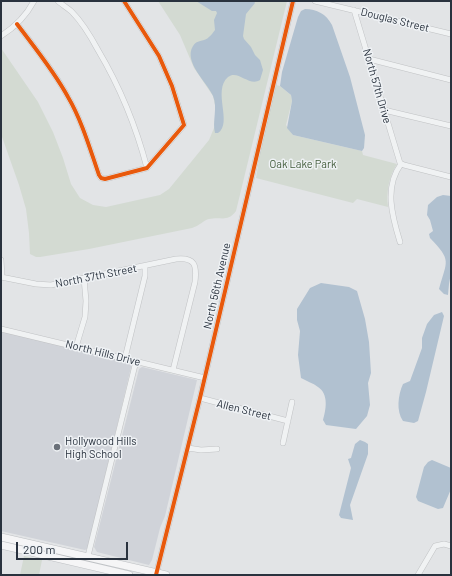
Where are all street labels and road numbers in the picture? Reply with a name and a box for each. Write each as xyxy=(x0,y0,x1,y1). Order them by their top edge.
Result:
street label: Douglas Street xyxy=(359,5,431,35)
street label: North 57th Drive xyxy=(360,47,394,125)
street label: North 56th Avenue xyxy=(201,242,233,330)
street label: North 37th Street xyxy=(54,262,138,290)
street label: North Hills Drive xyxy=(64,337,142,369)
street label: Allen Street xyxy=(215,397,273,423)

